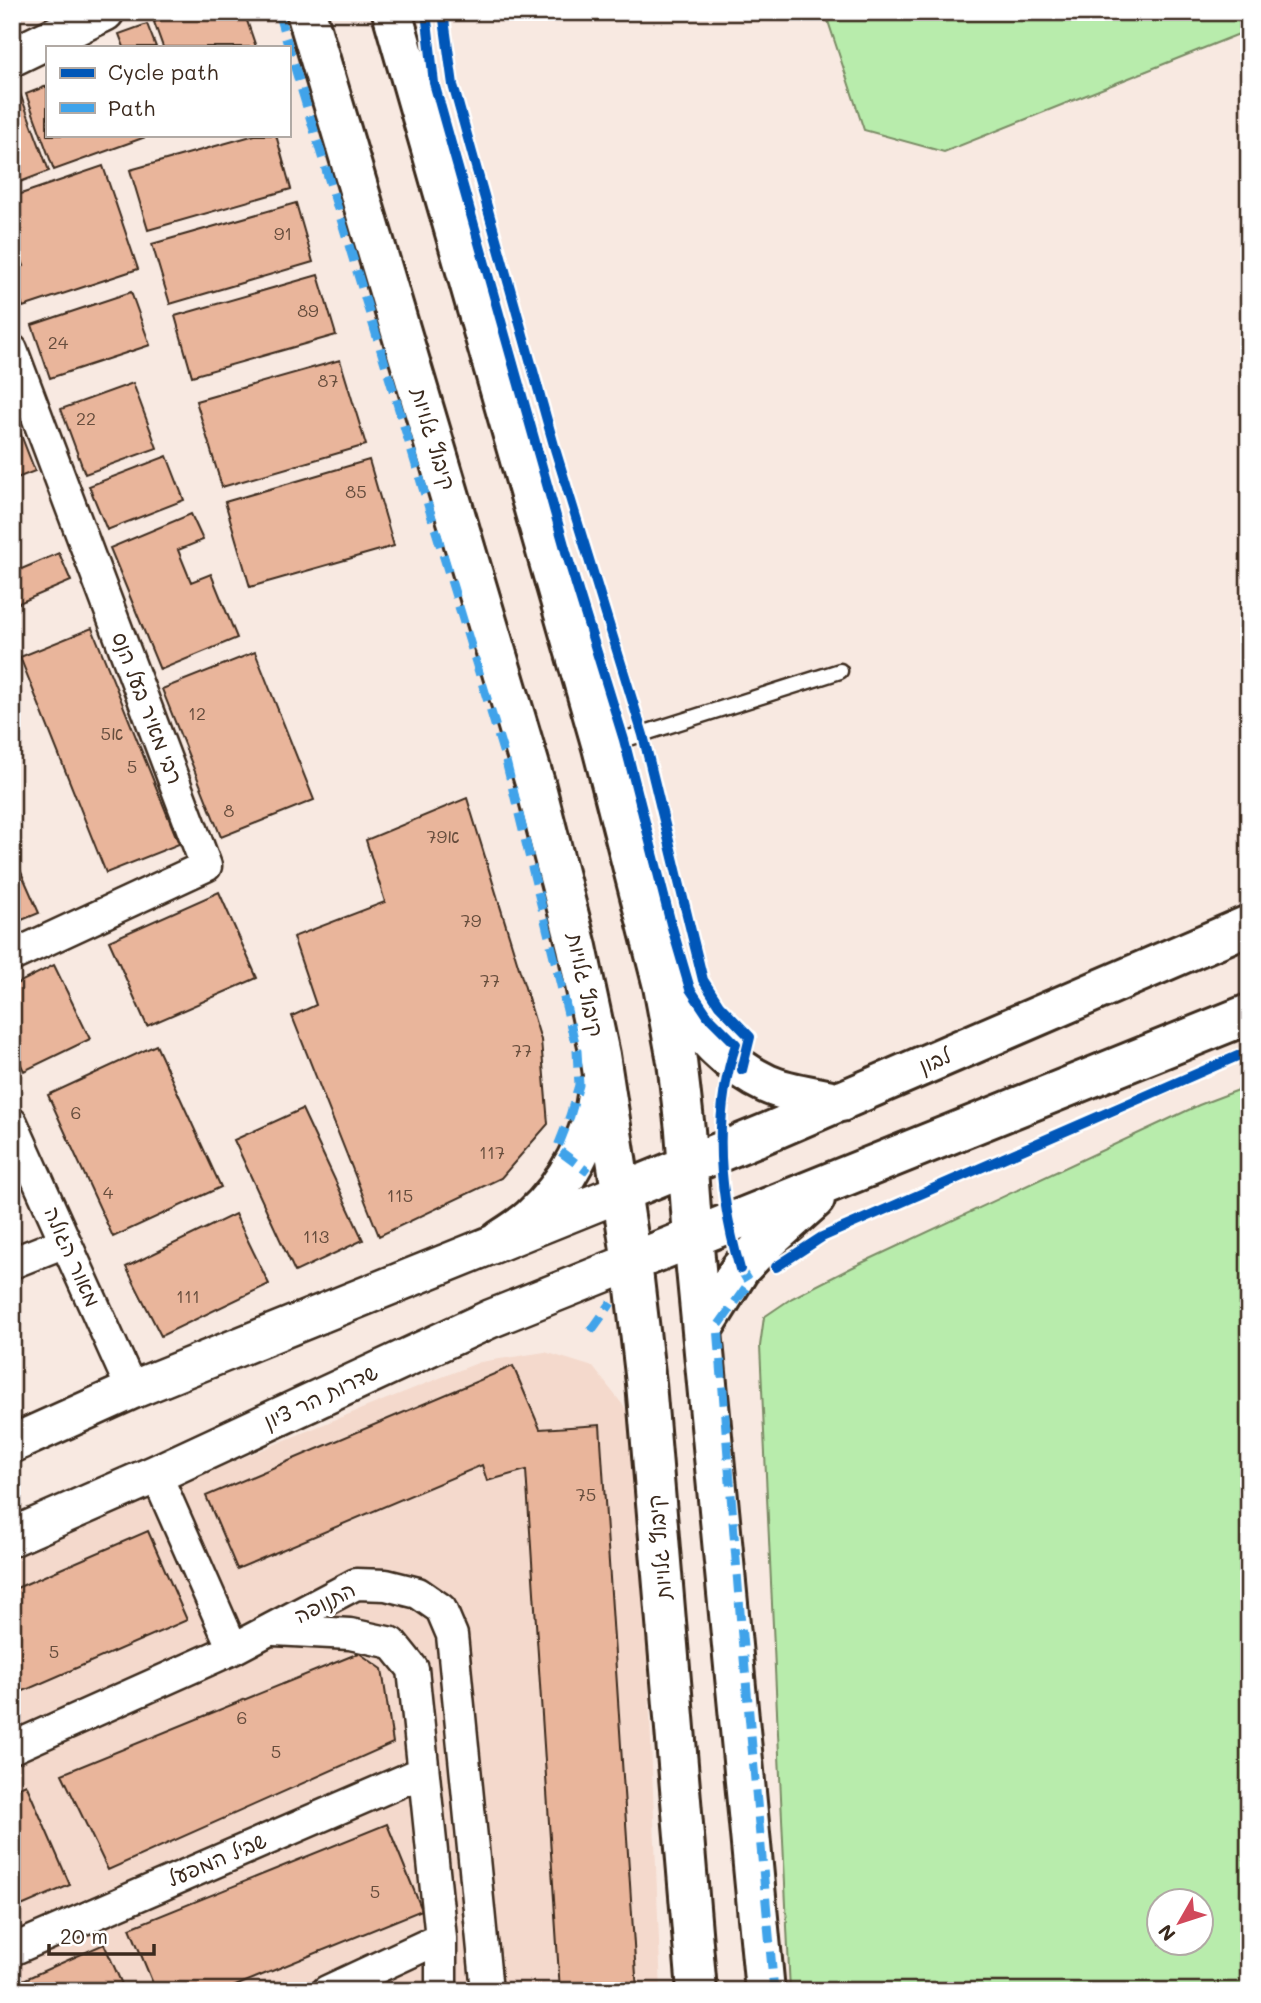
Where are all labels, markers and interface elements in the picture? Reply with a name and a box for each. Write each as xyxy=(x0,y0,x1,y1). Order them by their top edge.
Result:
legend xyxy=(46,46,290,136)
text: Cycle path xyxy=(108,58,218,85)
text: Path xyxy=(108,94,155,121)
house number: 91 xyxy=(274,221,292,245)
house number: 89 xyxy=(297,298,319,322)
house number: 24 xyxy=(48,330,69,354)
house number: 87 xyxy=(318,368,338,392)
street label: קיבוץ גלויות xyxy=(405,382,463,493)
house number: 22 xyxy=(76,406,96,430)
house number: 85 xyxy=(345,479,367,503)
street label: רבי מאיר בעל הנס xyxy=(107,628,190,787)
house number: 12 xyxy=(188,701,206,725)
house number: 5א xyxy=(101,721,123,745)
house number: 5 xyxy=(127,754,137,778)
house number: 8 xyxy=(224,798,235,822)
house number: 79א xyxy=(427,824,459,848)
house number: 79 xyxy=(461,908,482,932)
street label: קיבוץ גלויות xyxy=(561,929,611,1039)
house number: 77 xyxy=(480,968,500,992)
house number: 77 xyxy=(512,1038,532,1062)
street label: לבון xyxy=(914,1041,956,1079)
house number: 6 xyxy=(71,1100,81,1124)
house number: 117 xyxy=(479,1140,505,1164)
house number: 4 xyxy=(103,1180,114,1204)
house number: 115 xyxy=(387,1183,413,1207)
street label: מאור הגולה xyxy=(39,1202,107,1311)
house number: 113 xyxy=(303,1224,329,1248)
house number: 111 xyxy=(176,1284,200,1308)
street label: שדרות הר ציון xyxy=(259,1357,382,1435)
house number: 75 xyxy=(576,1482,596,1506)
street label: קיבוץ גלויות xyxy=(640,1494,678,1603)
street label: התנופה xyxy=(289,1575,360,1629)
house number: 5 xyxy=(49,1639,59,1663)
house number: 6 xyxy=(237,1705,247,1729)
house number: 5 xyxy=(271,1739,281,1763)
street label: שביל המפעל xyxy=(163,1826,270,1892)
house number: 5 xyxy=(370,1879,380,1903)
north arrow xyxy=(1146,1888,1216,1958)
scale bar xyxy=(49,1912,154,1956)
text: N xyxy=(1152,1920,1181,1946)
text: 20 m xyxy=(60,1922,108,1949)

